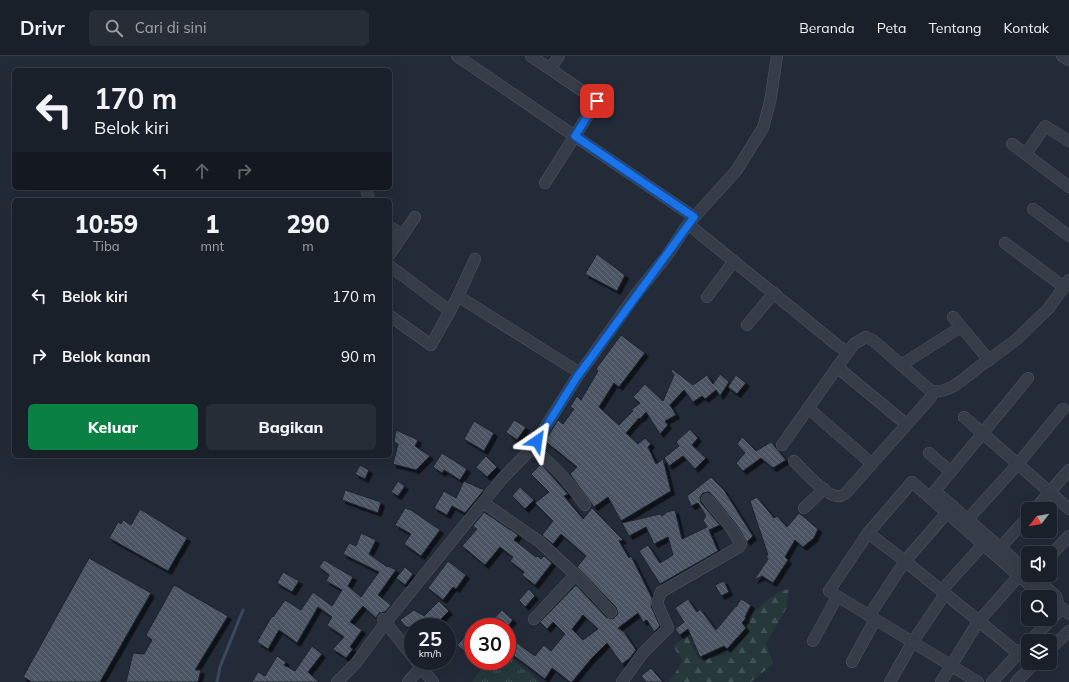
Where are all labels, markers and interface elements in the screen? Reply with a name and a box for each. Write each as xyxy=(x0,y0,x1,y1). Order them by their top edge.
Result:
search box xyxy=(89,10,369,46)
text: Drivr xyxy=(20,16,65,40)
icon: search xyxy=(103,17,125,39)
text: Cari di sini xyxy=(135,18,207,37)
text: Beranda xyxy=(799,19,855,37)
text: Peta xyxy=(877,19,906,37)
text: Tentang xyxy=(928,19,982,37)
text: Kontak xyxy=(1004,19,1049,37)
text: 170 m xyxy=(94,81,177,116)
icon: left xyxy=(28,84,80,136)
pin xyxy=(580,84,614,118)
icon: arrive xyxy=(586,90,608,112)
text: Belok kiri xyxy=(94,116,169,139)
icon: left xyxy=(149,160,171,182)
icon: ahead xyxy=(191,160,213,182)
icon: right xyxy=(233,160,255,182)
text: 10:59 xyxy=(74,209,138,239)
text: 1 xyxy=(205,209,220,239)
text: 290 xyxy=(286,209,330,239)
text: Tiba xyxy=(93,238,120,254)
text: mnt xyxy=(201,238,224,254)
text: m xyxy=(302,238,314,254)
icon: left xyxy=(28,285,50,307)
text: Belok kiri xyxy=(62,287,128,306)
text: 170 m xyxy=(332,287,376,306)
icon: right xyxy=(28,345,50,367)
text: Belok kanan xyxy=(62,347,151,366)
text: 90 m xyxy=(341,347,376,366)
button: Keluar xyxy=(28,404,198,450)
button: Bagikan xyxy=(206,404,376,450)
position arrow xyxy=(516,420,558,462)
north arrow xyxy=(1021,502,1057,538)
map controls xyxy=(1021,502,1057,670)
button: sound xyxy=(1021,546,1057,582)
button: search xyxy=(1021,590,1057,626)
speed limit sign: 30 xyxy=(464,618,516,670)
text: 25 xyxy=(418,626,442,651)
button: layers xyxy=(1021,634,1057,670)
text: km/h xyxy=(419,647,441,660)

